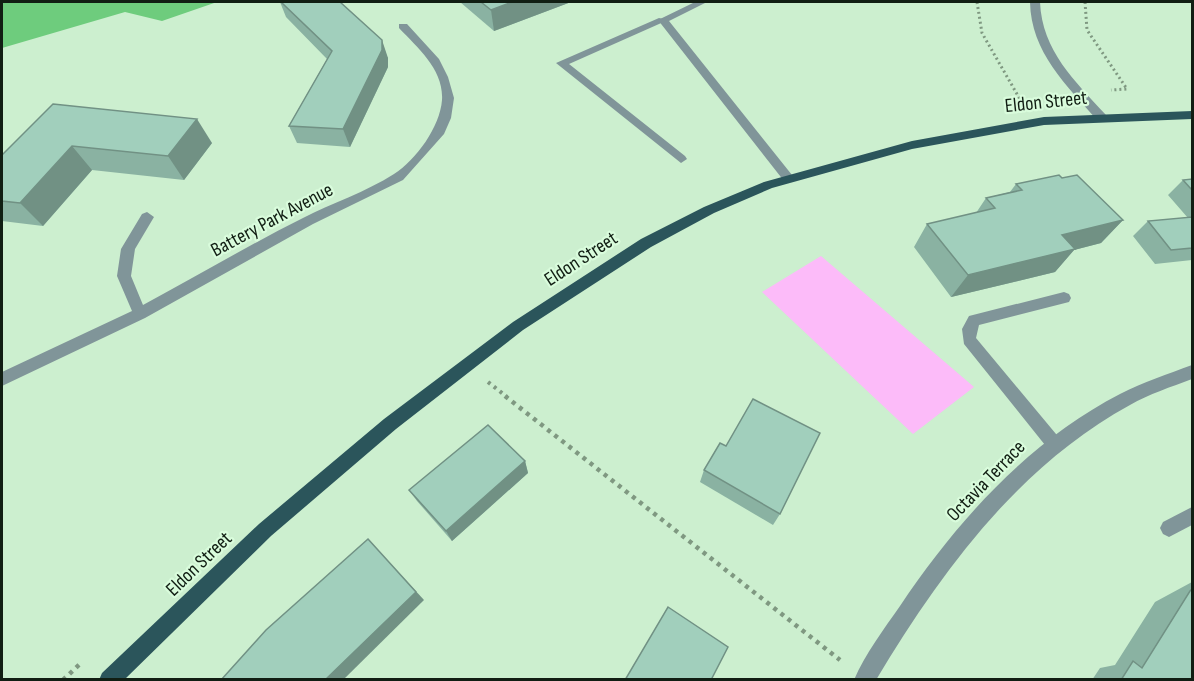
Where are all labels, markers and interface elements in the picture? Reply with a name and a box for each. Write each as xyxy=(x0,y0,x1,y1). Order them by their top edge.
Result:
street label: Eldon Street xyxy=(1004,86,1088,118)
street label: Battery Park Avenue xyxy=(207,178,337,262)
street label: Eldon Street xyxy=(540,226,622,292)
street label: Octavia Terrace xyxy=(941,436,1031,526)
street label: Eldon Street xyxy=(161,527,237,601)

